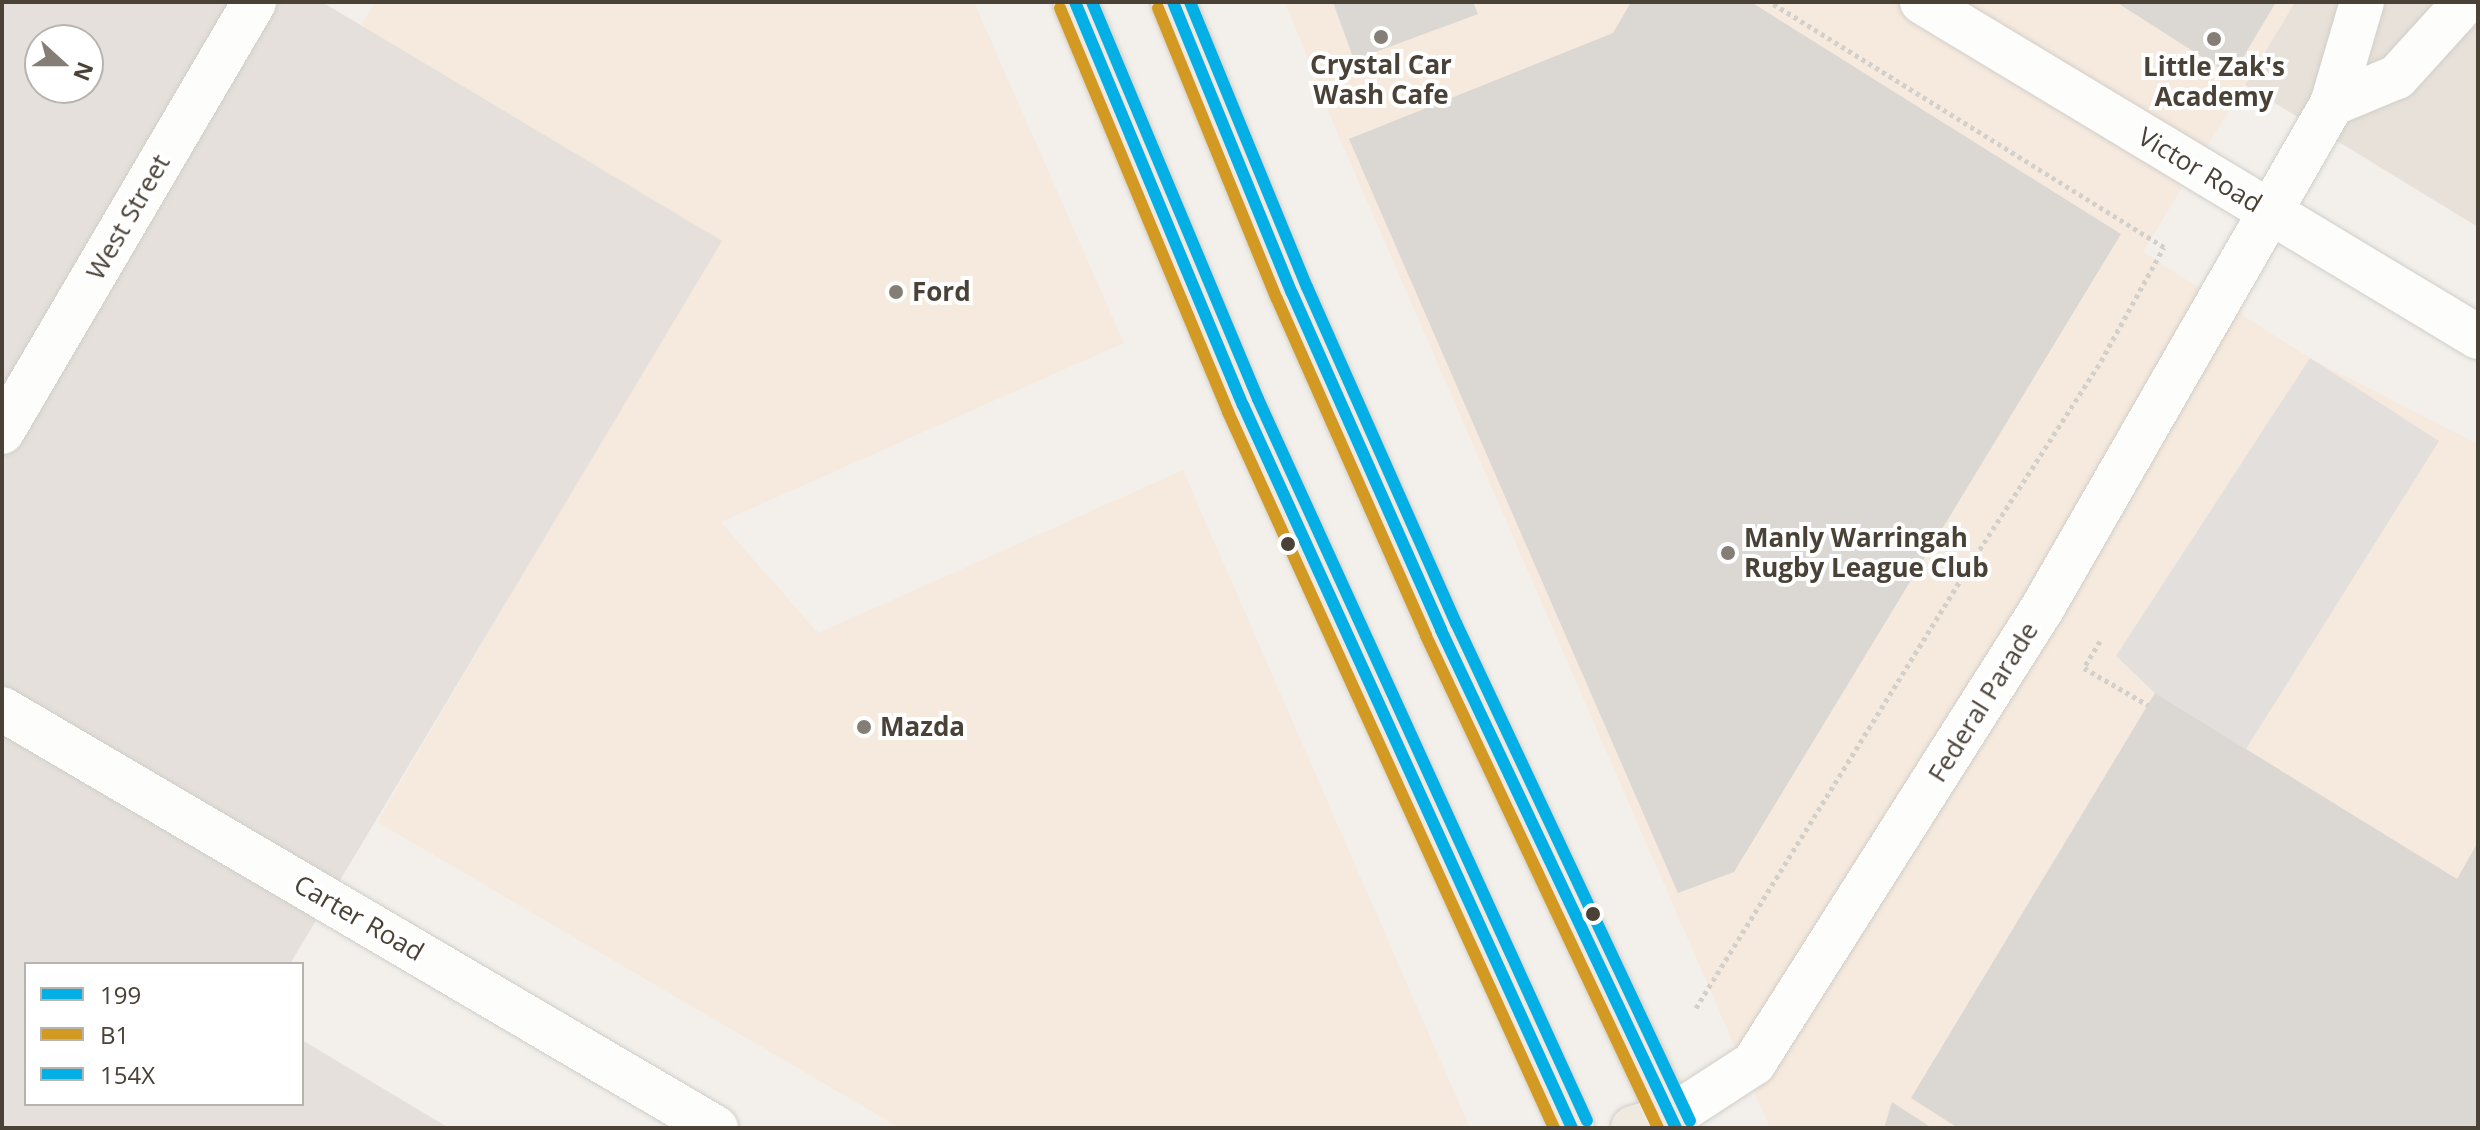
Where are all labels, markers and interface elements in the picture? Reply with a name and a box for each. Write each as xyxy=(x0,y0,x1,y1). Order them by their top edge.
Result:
north arrow xyxy=(24,24,104,104)
marker: Crystal Car Wash Cafe xyxy=(1372,28,1390,46)
marker: Little Zak's Academy xyxy=(2205,30,2223,48)
place label: Crystal Car Wash Cafe xyxy=(1310,49,1452,110)
place label: Little Zak's Academy xyxy=(2143,51,2285,112)
text: N xyxy=(67,58,102,86)
street label: Victor Road xyxy=(2132,121,2268,219)
street label: West Street xyxy=(80,149,176,285)
place label: Ford xyxy=(912,276,971,308)
marker: Ford xyxy=(887,283,905,301)
place label: Manly Warringah Rugby League Club xyxy=(1744,522,1989,584)
unlabelled marker xyxy=(1280,536,1296,552)
marker: Manly Warringah Rugby League Club xyxy=(1719,544,1737,562)
street label: Federal Parade xyxy=(1921,616,2045,788)
place label: Mazda xyxy=(880,711,965,743)
marker: Mazda xyxy=(855,718,873,736)
street label: Carter Road xyxy=(289,868,429,968)
unlabelled marker xyxy=(1585,906,1601,922)
legend xyxy=(24,962,304,1106)
text: 199 xyxy=(100,978,141,1011)
text: B1 xyxy=(100,1018,129,1051)
text: 154X xyxy=(100,1058,155,1091)

